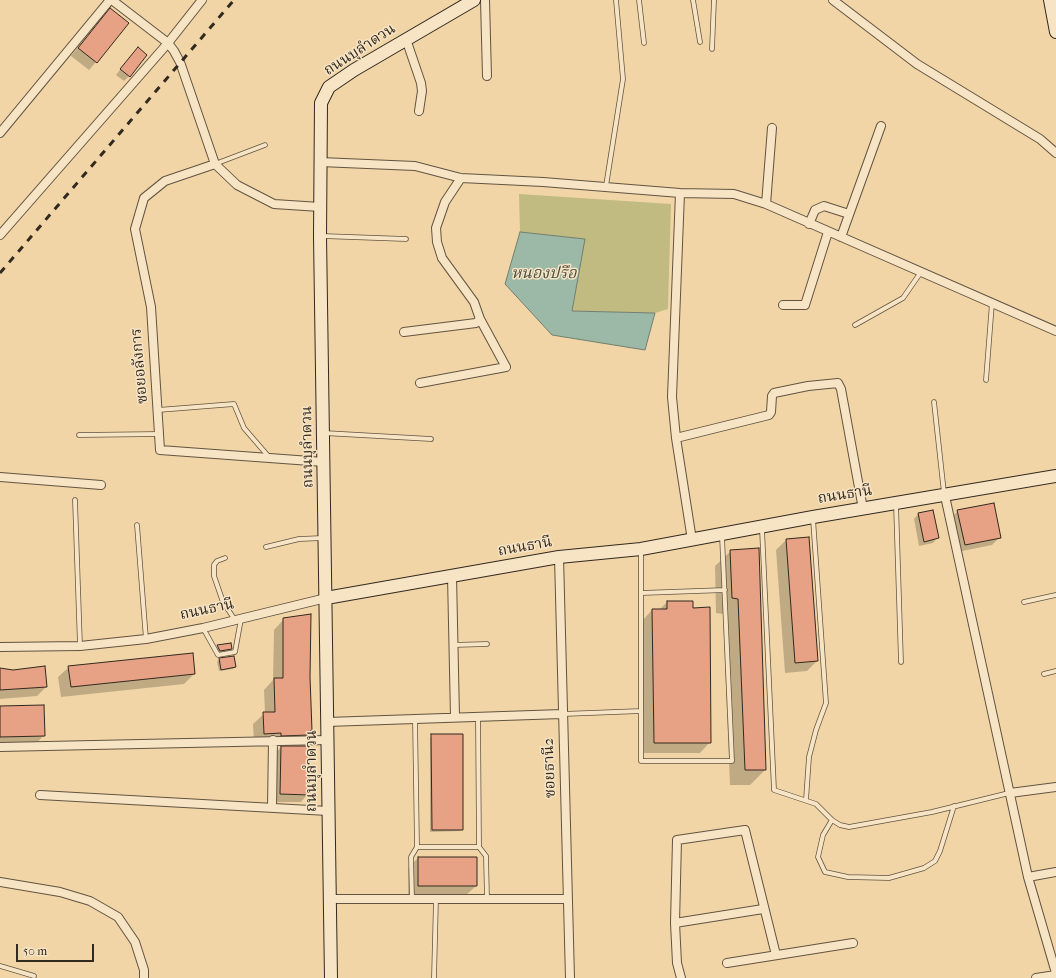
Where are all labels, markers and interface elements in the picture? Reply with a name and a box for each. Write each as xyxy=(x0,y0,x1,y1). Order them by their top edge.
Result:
street label: ถนนบุลำดวน xyxy=(321,20,399,80)
water label: หนองปรือ xyxy=(511,264,577,284)
street label: ซอยอลังการ xyxy=(128,327,152,405)
street label: ถนนบุลำดวน xyxy=(298,406,318,488)
street label: ถนนธานี xyxy=(817,482,873,508)
street label: ถนนธานี xyxy=(496,533,554,561)
street label: ถนนธานี xyxy=(178,595,236,625)
street label: ถนนบุลำดวน xyxy=(303,730,321,812)
street label: ซอยธานี2 xyxy=(540,738,560,798)
scale bar xyxy=(18,936,96,962)
text: 50 m xyxy=(23,944,47,958)

